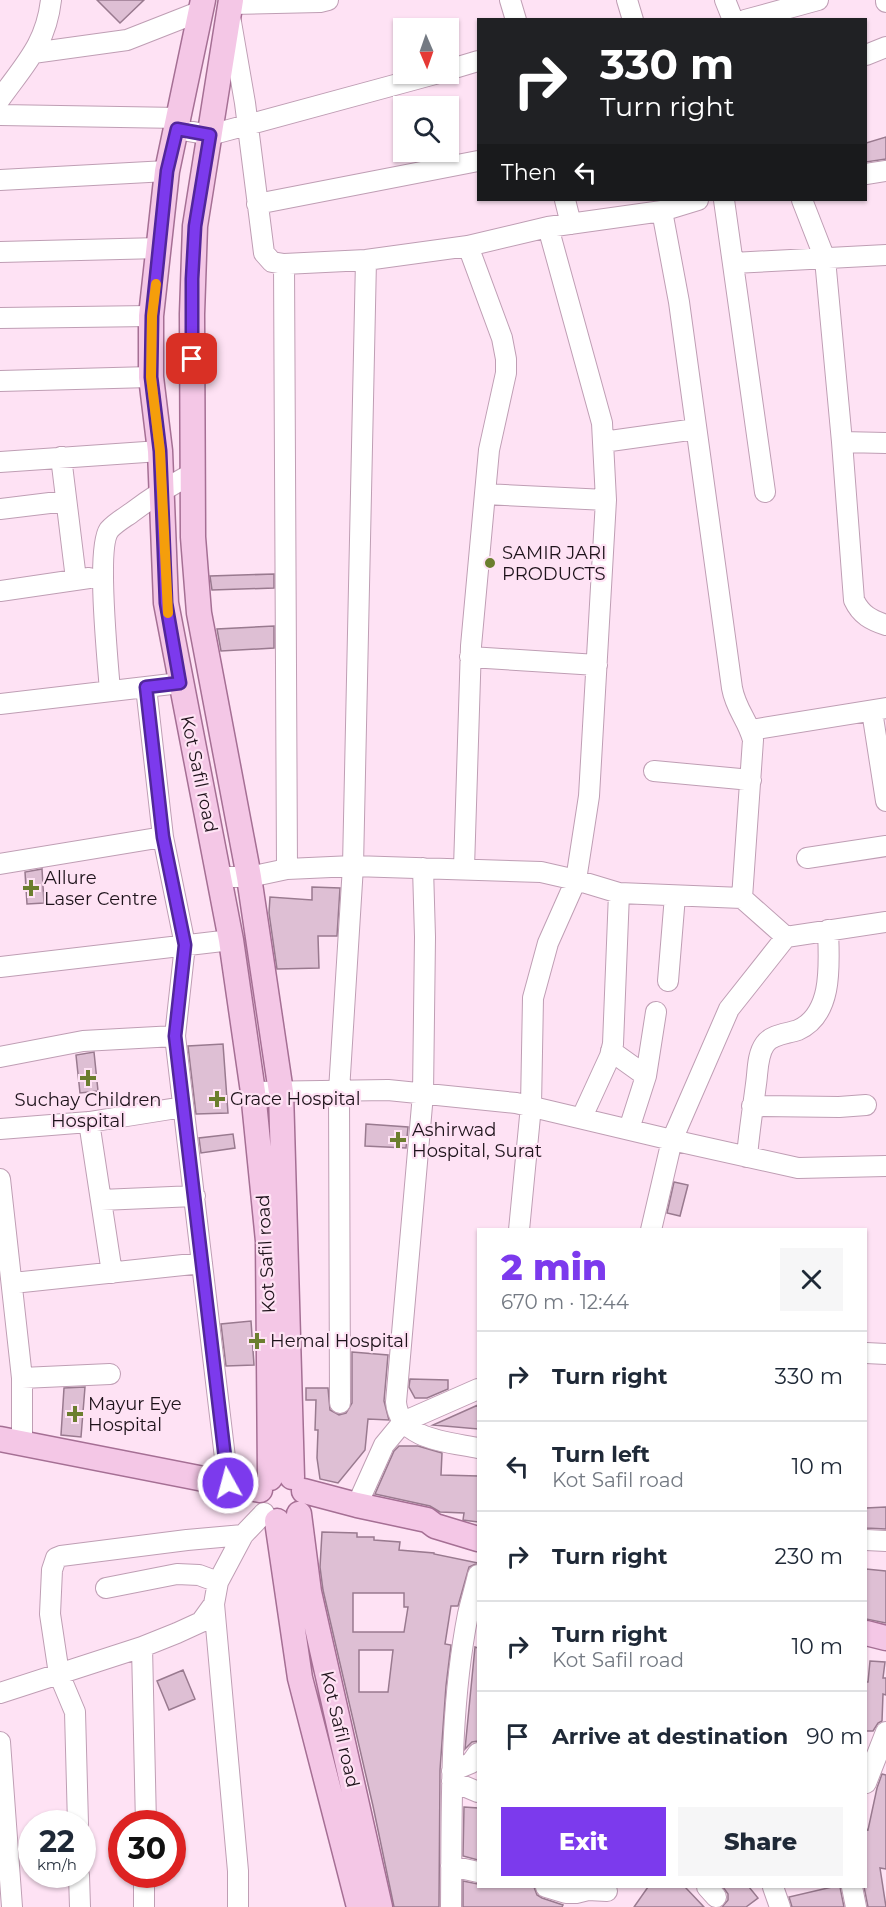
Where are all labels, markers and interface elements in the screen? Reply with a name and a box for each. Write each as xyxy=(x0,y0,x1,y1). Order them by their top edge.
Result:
north arrow xyxy=(393,18,459,84)
map controls xyxy=(393,18,459,162)
text: 330 m xyxy=(600,38,734,90)
icon: right xyxy=(501,42,579,120)
text: Turn right xyxy=(600,90,735,123)
button: search xyxy=(393,96,459,162)
icon: left xyxy=(569,156,602,189)
text: Then xyxy=(501,159,557,186)
pin xyxy=(166,333,217,384)
icon: arrive xyxy=(175,342,208,375)
place label: SAMIR JARI PRODUCTS xyxy=(502,542,606,585)
marker: SAMIR JARI PRODUCTS xyxy=(483,556,497,570)
street label: Kot Safil road xyxy=(176,714,222,834)
place label: Allure Laser Centre xyxy=(44,867,158,910)
marker: Allure Laser Centre xyxy=(22,879,40,897)
marker: Suchay Children Hospital xyxy=(79,1069,97,1087)
place label: Grace Hospital xyxy=(230,1088,361,1110)
place label: Suchay Children Hospital xyxy=(15,1089,161,1132)
marker: Grace Hospital xyxy=(208,1090,226,1108)
place label: Ashirwad Hospital, Surat xyxy=(412,1119,542,1162)
marker: Ashirwad Hospital, Surat xyxy=(389,1131,407,1149)
street label: Kot Safil road xyxy=(252,1194,280,1314)
text: 2 min xyxy=(501,1245,607,1289)
button: close xyxy=(780,1248,843,1311)
text: 670 m · 12:44 xyxy=(501,1290,629,1314)
place label: Hemal Hospital xyxy=(270,1330,409,1352)
marker: Hemal Hospital xyxy=(248,1332,266,1350)
icon: right xyxy=(501,1360,534,1393)
text: Turn right xyxy=(552,1363,667,1390)
text: 330 m xyxy=(775,1363,843,1390)
place label: Mayur Eye Hospital xyxy=(88,1393,182,1436)
marker: Mayur Eye Hospital xyxy=(66,1405,84,1423)
text: Turn left xyxy=(552,1441,650,1468)
icon: left xyxy=(501,1450,534,1483)
position arrow xyxy=(196,1451,260,1515)
text: 10 m xyxy=(791,1453,843,1480)
text: Kot Safil road xyxy=(552,1468,684,1492)
icon: right xyxy=(501,1540,534,1573)
text: Turn right xyxy=(552,1543,667,1570)
text: 230 m xyxy=(774,1543,843,1570)
text: Turn right xyxy=(552,1621,667,1648)
icon: right xyxy=(501,1630,534,1663)
text: 10 m xyxy=(791,1633,843,1660)
text: Kot Safil road xyxy=(552,1648,684,1672)
street label: Kot Safil road xyxy=(316,1669,364,1789)
icon: arrive xyxy=(501,1720,534,1753)
text: Arrive at destination xyxy=(552,1723,788,1750)
text: 90 m xyxy=(806,1723,863,1750)
button: Exit xyxy=(501,1807,666,1876)
button: Share xyxy=(678,1807,843,1876)
speed limit sign: 30 xyxy=(108,1810,186,1888)
text: 22 xyxy=(39,1823,75,1860)
text: km/h xyxy=(37,1855,77,1874)

